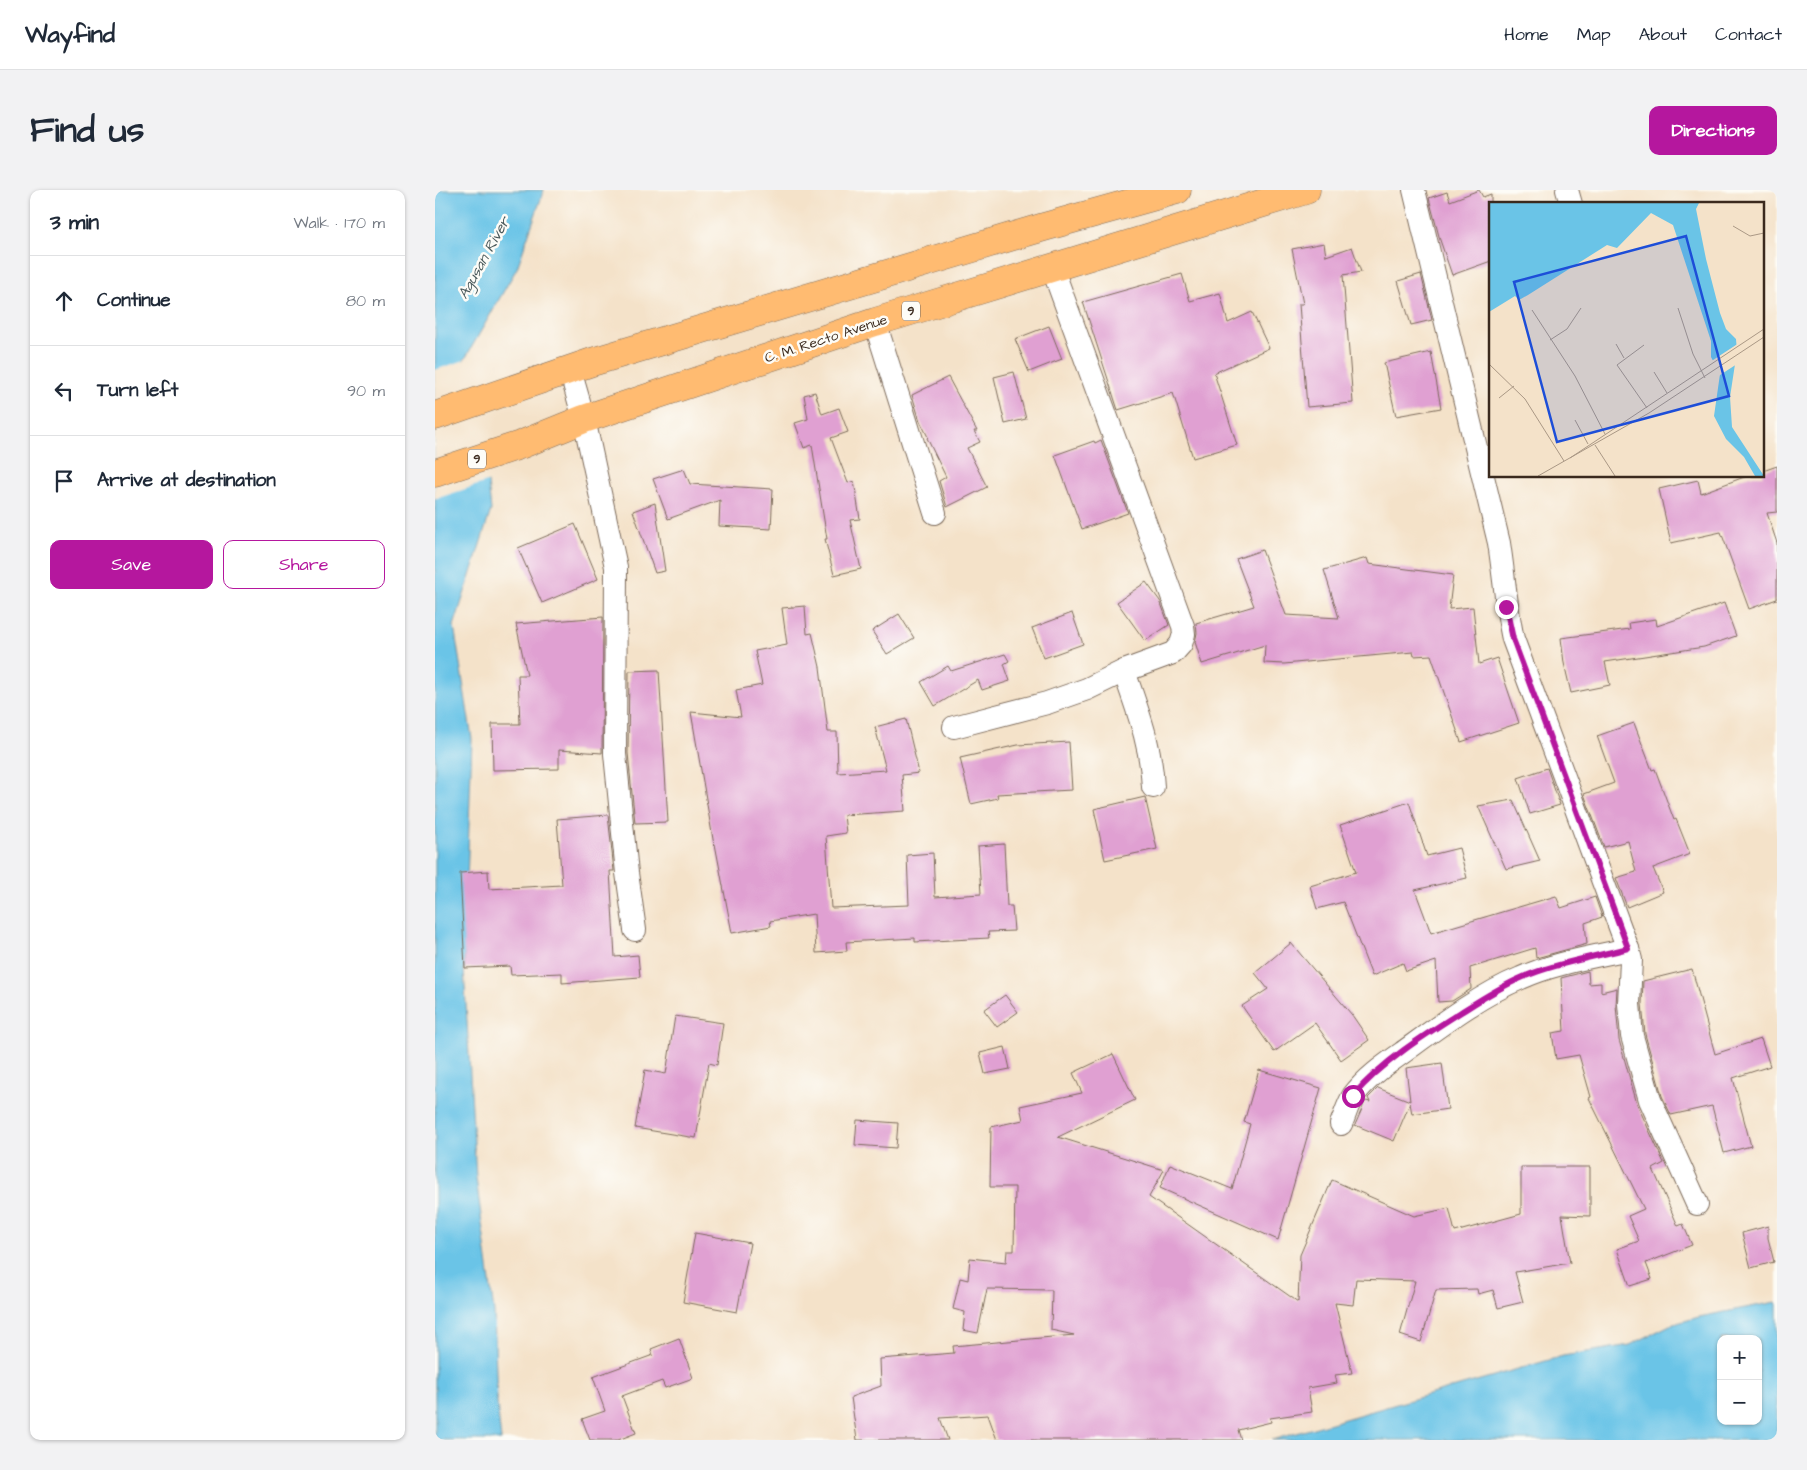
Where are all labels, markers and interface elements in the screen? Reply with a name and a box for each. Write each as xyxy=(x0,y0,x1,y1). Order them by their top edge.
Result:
text: Wayfind xyxy=(25,18,115,52)
text: Home xyxy=(1504,22,1549,47)
text: Map xyxy=(1577,22,1611,47)
text: About xyxy=(1639,22,1687,47)
text: Contact xyxy=(1715,22,1782,47)
text: Find us xyxy=(30,106,144,155)
button: Directions xyxy=(1649,106,1777,155)
inset map xyxy=(1489,202,1765,478)
text: 3 min xyxy=(50,208,99,237)
text: Walk · 170 m xyxy=(294,212,385,234)
water label: Agusan River xyxy=(453,212,517,303)
icon: ahead xyxy=(50,287,78,315)
text: Continue xyxy=(97,287,171,314)
text: 80 m xyxy=(346,290,385,312)
road number: 9 xyxy=(902,302,920,320)
street label: C. M. Recto Avenue xyxy=(762,310,890,368)
icon: left xyxy=(50,377,78,405)
text: Turn left xyxy=(97,377,178,404)
text: 90 m xyxy=(347,380,385,402)
road number: 9 xyxy=(468,450,486,468)
icon: arrive xyxy=(50,467,78,495)
text: Arrive at destination xyxy=(97,467,276,494)
button: Save xyxy=(50,540,213,589)
button: Share xyxy=(223,540,385,589)
route end xyxy=(1495,596,1518,619)
route start xyxy=(1342,1085,1365,1108)
map controls xyxy=(1717,1335,1762,1425)
button: + xyxy=(1717,1335,1762,1380)
button: − xyxy=(1717,1380,1762,1425)

